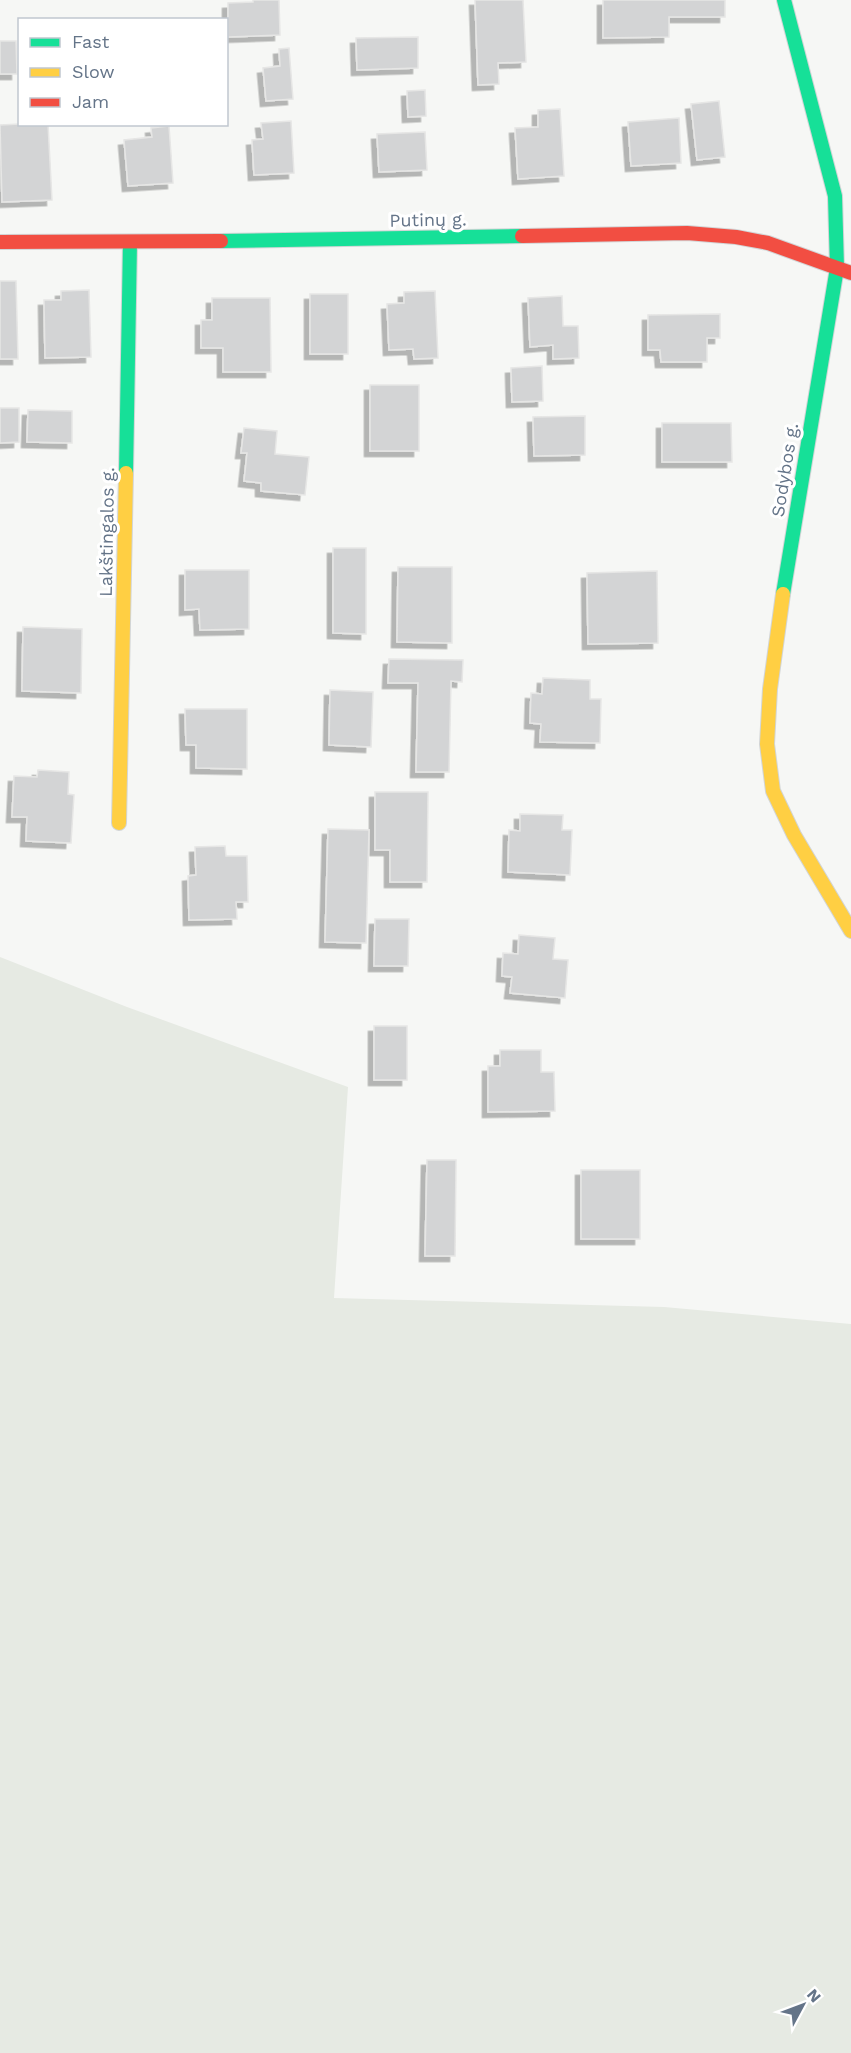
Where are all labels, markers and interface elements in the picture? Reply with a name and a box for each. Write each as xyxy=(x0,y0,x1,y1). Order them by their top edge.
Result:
legend xyxy=(18,18,228,126)
text: Fast xyxy=(72,31,110,52)
text: Slow xyxy=(72,61,115,82)
text: Jam xyxy=(72,91,109,112)
street label: Putinų g. xyxy=(389,208,467,231)
street label: Sodybos g. xyxy=(767,421,802,518)
street label: Lakštingalos g. xyxy=(95,467,118,597)
north arrow xyxy=(773,1975,833,2035)
text: N xyxy=(803,1985,825,2006)

